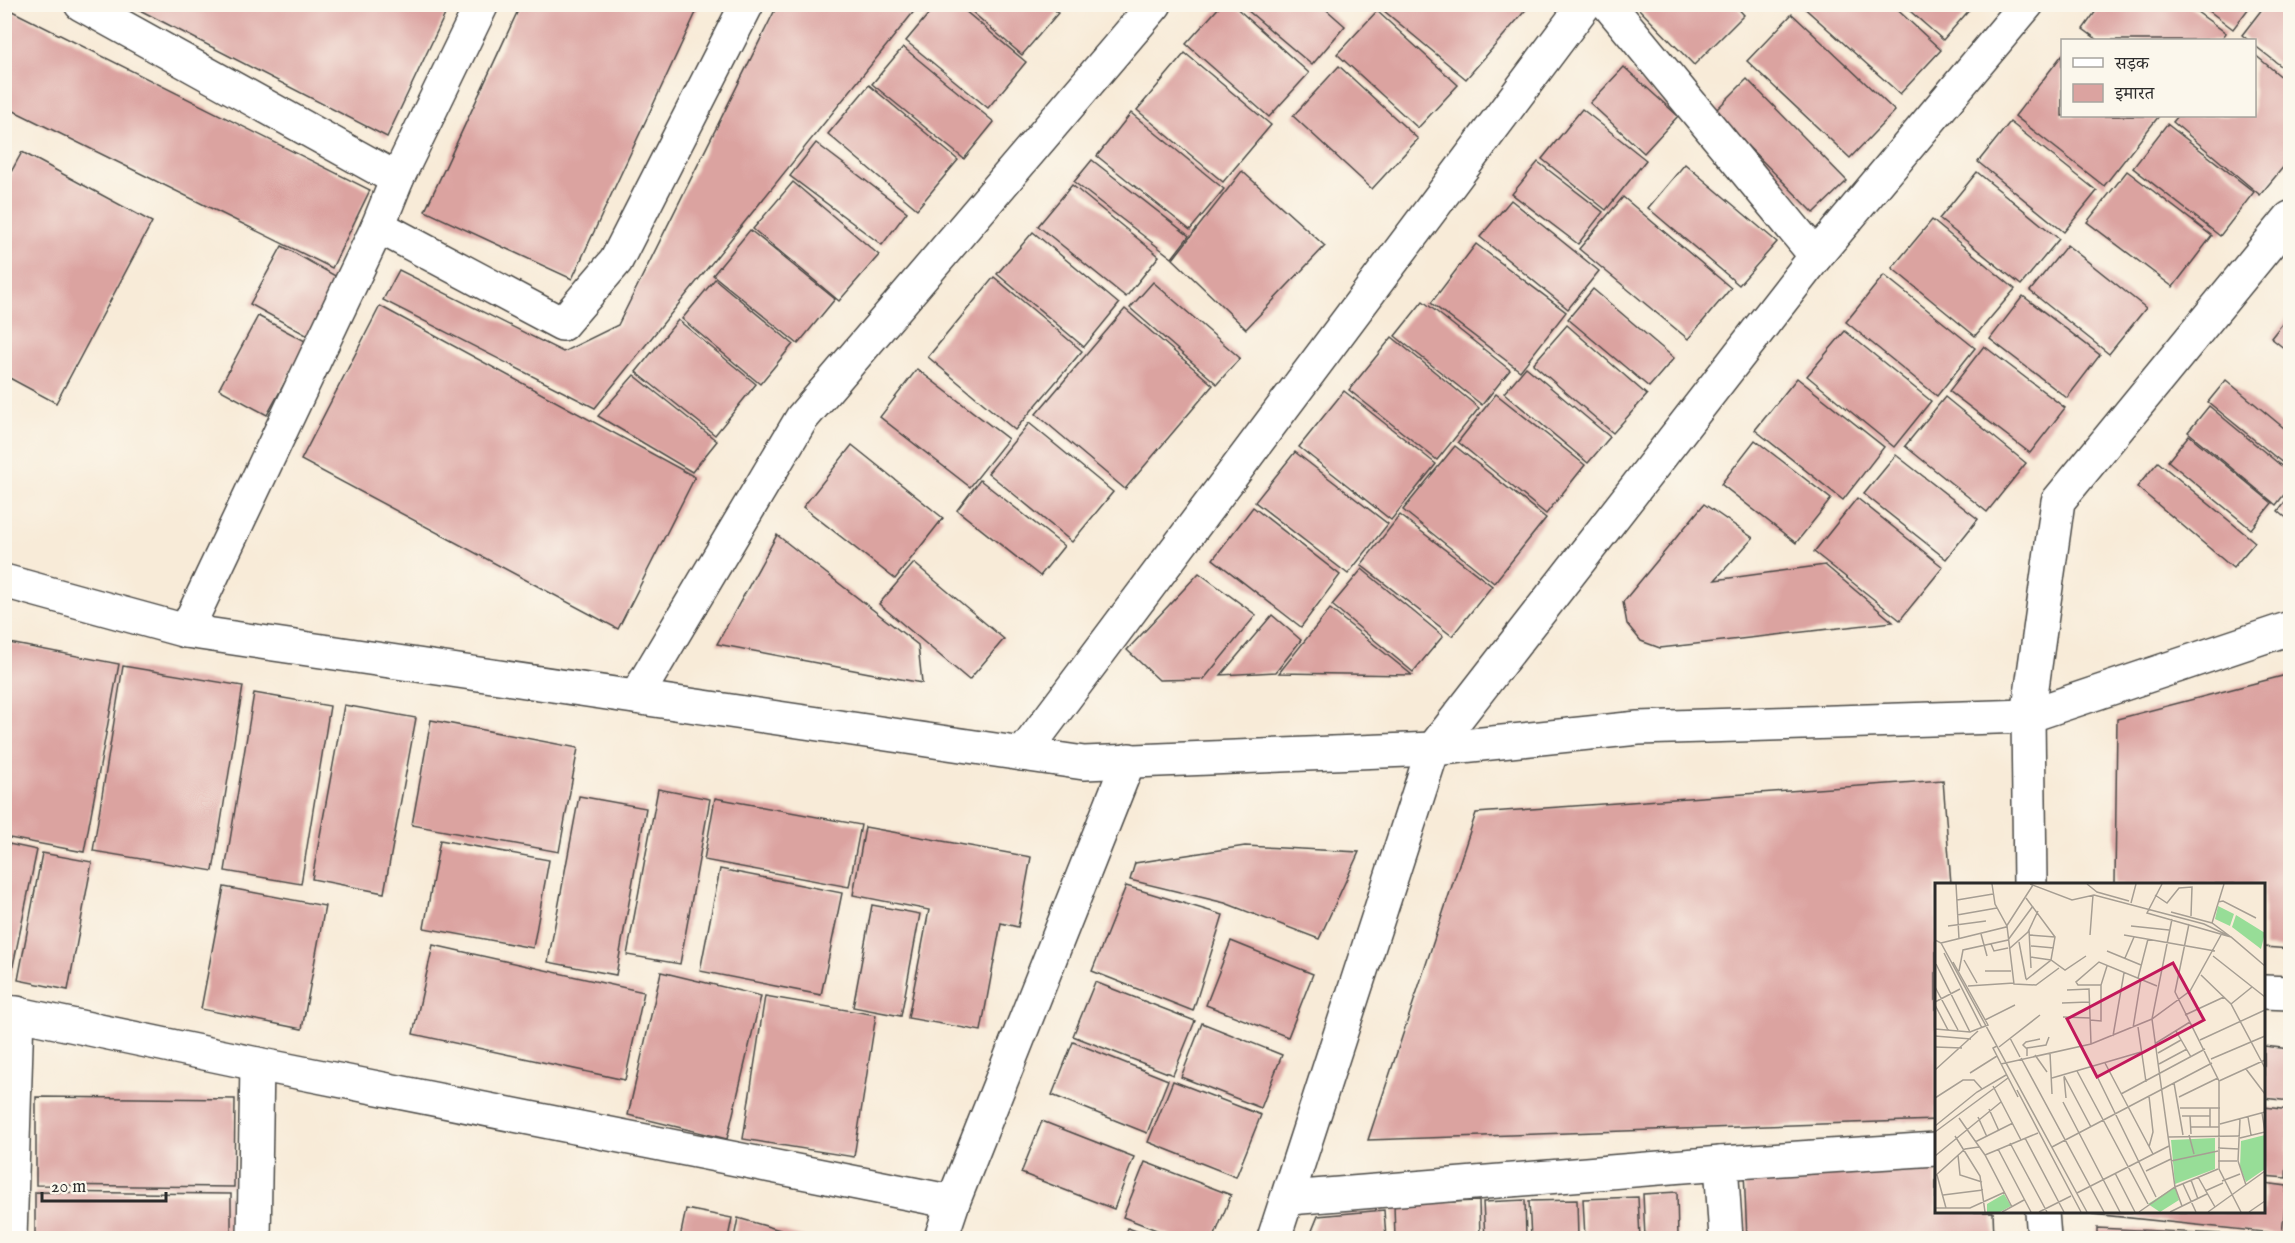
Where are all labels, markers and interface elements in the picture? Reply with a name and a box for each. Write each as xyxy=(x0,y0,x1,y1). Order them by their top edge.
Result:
legend xyxy=(2061,39,2256,117)
text: सड़क xyxy=(2114,53,2150,76)
text: इमारत xyxy=(2114,83,2155,106)
inset map xyxy=(1935,883,2265,1213)
scale bar xyxy=(42,1165,166,1203)
text: 20 m xyxy=(51,1176,86,1199)

